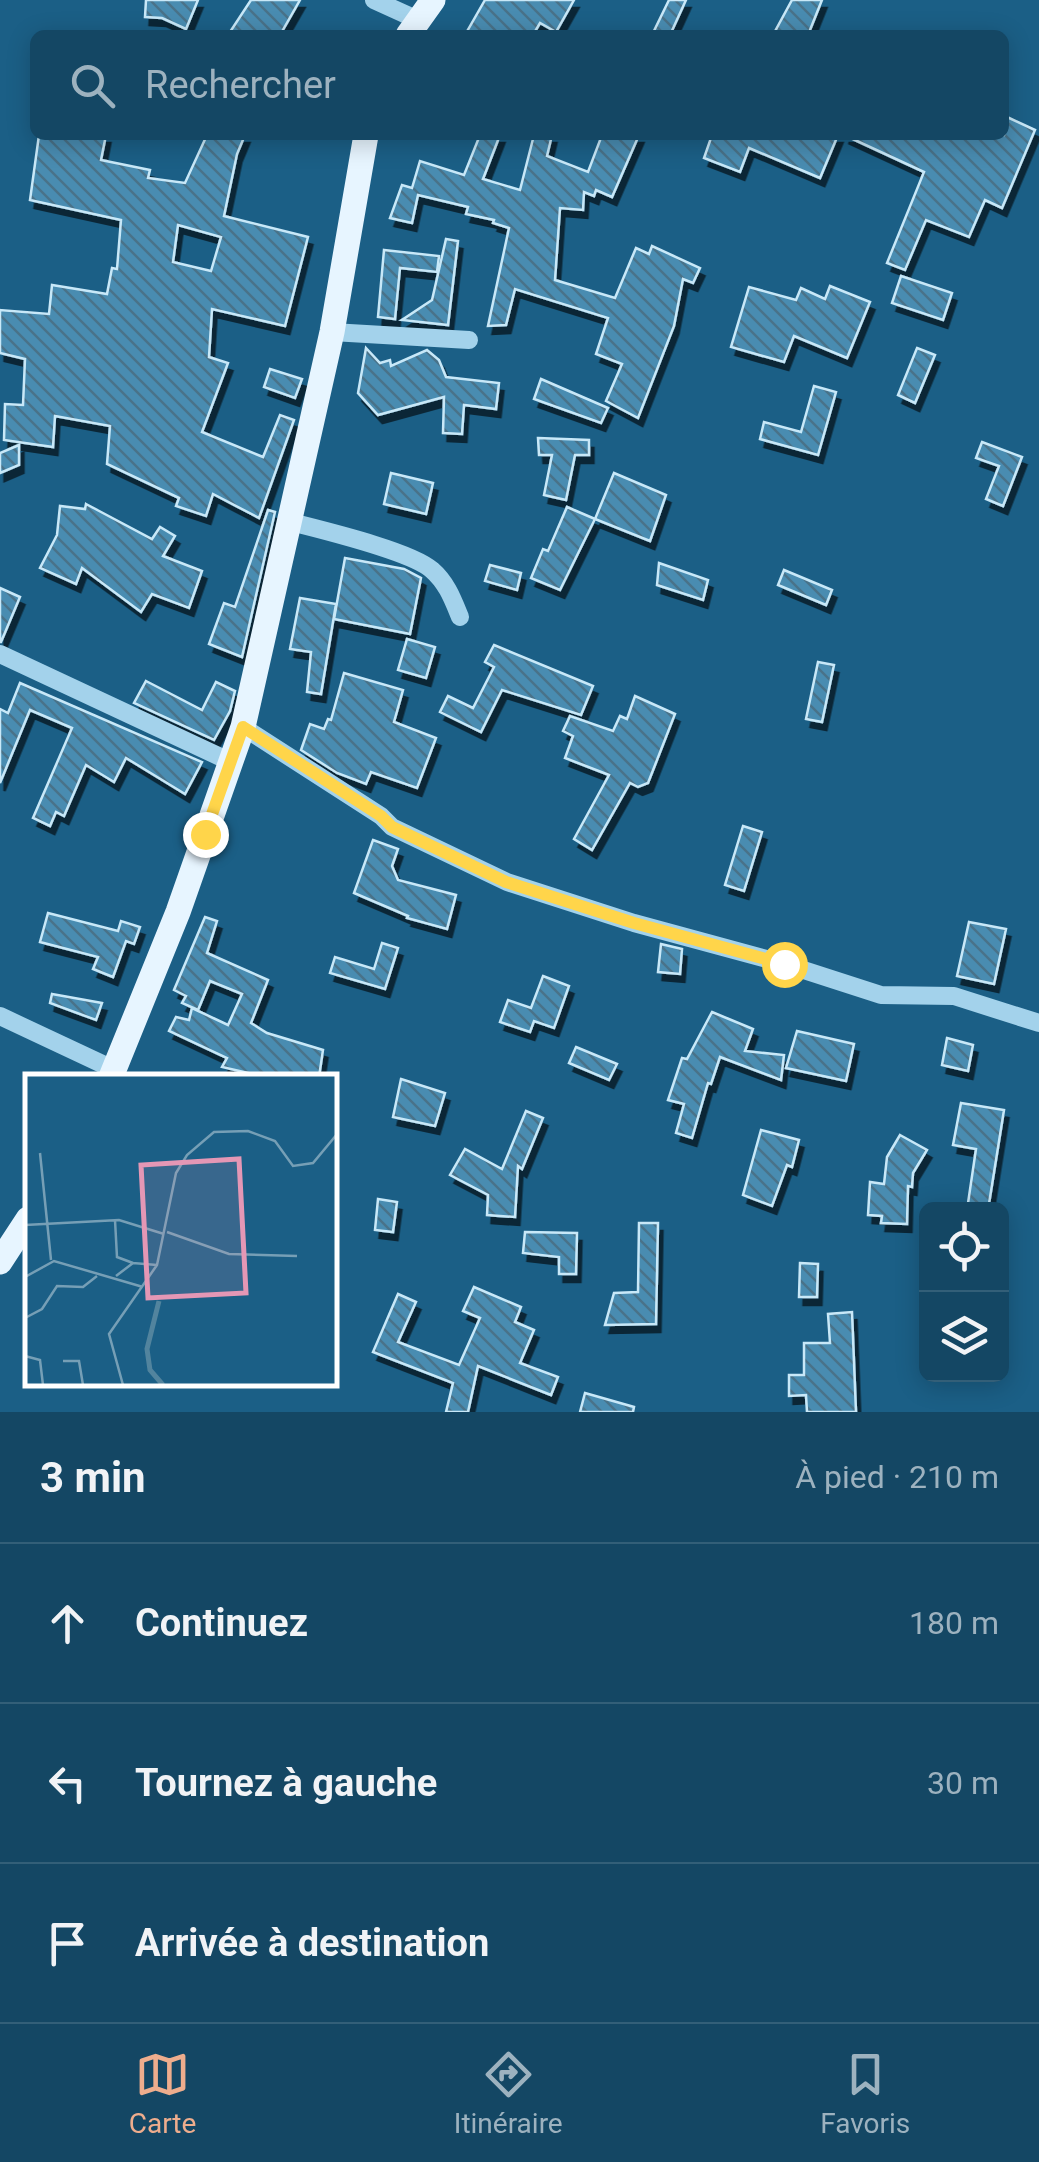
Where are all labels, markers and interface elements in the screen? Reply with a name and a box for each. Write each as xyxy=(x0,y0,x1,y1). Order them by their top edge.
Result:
search box xyxy=(30,30,1009,140)
icon: search xyxy=(65,58,120,113)
text: Rechercher xyxy=(145,63,336,107)
route end xyxy=(183,812,229,858)
route start xyxy=(762,942,808,988)
inset map xyxy=(25,1074,338,1387)
map controls xyxy=(919,1202,1009,1382)
button: locate xyxy=(919,1202,1009,1292)
button: layers xyxy=(919,1292,1009,1382)
text: 3 min xyxy=(40,1453,146,1502)
text: À pied · 210 m xyxy=(795,1458,999,1496)
icon: ahead xyxy=(40,1596,95,1651)
text: Continuez xyxy=(135,1601,308,1645)
text: 180 m xyxy=(909,1604,999,1642)
icon: left xyxy=(40,1756,95,1811)
text: Tournez à gauche xyxy=(135,1761,437,1805)
text: 30 m xyxy=(927,1764,999,1802)
icon: arrive xyxy=(40,1916,95,1971)
text: Arrivée à destination xyxy=(135,1921,489,1965)
tab: Carte xyxy=(129,2047,196,2140)
tab: Itinéraire xyxy=(454,2047,563,2140)
tab: Favoris xyxy=(820,2047,910,2140)

